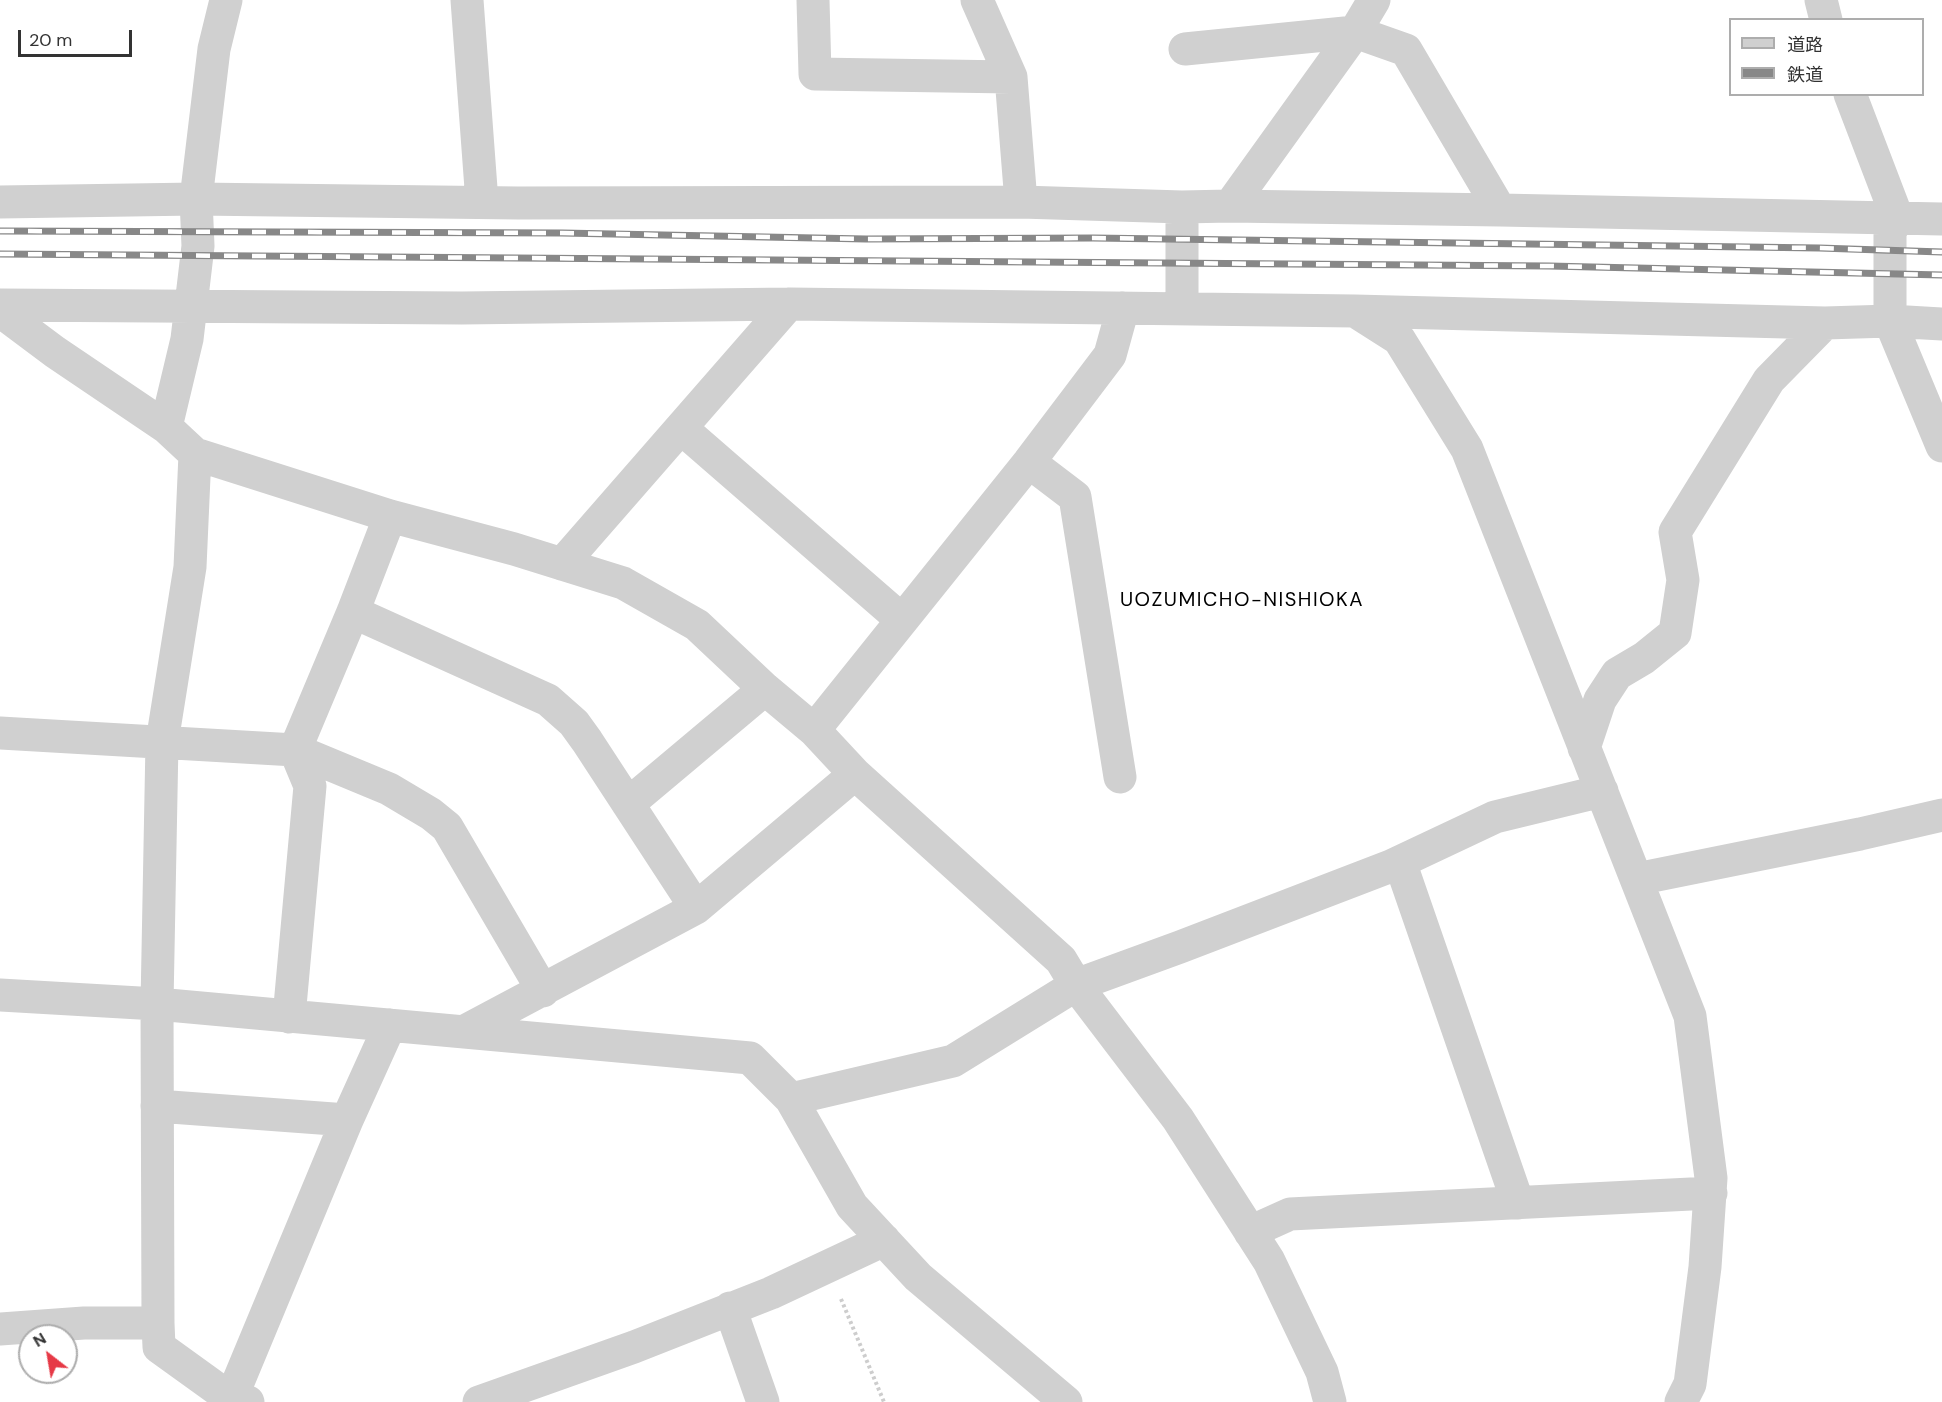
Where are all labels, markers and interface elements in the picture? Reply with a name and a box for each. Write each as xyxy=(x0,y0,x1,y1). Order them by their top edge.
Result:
scale bar xyxy=(21,18,135,56)
legend xyxy=(1729,18,1924,96)
text: 20 m xyxy=(29,28,72,52)
text: 道路 xyxy=(1787,33,1823,57)
text: 鉄道 xyxy=(1787,63,1823,87)
district label: UOZUMICHO-NISHIOKA xyxy=(1120,589,1364,613)
north arrow xyxy=(18,1324,78,1384)
text: N xyxy=(29,1328,50,1352)

